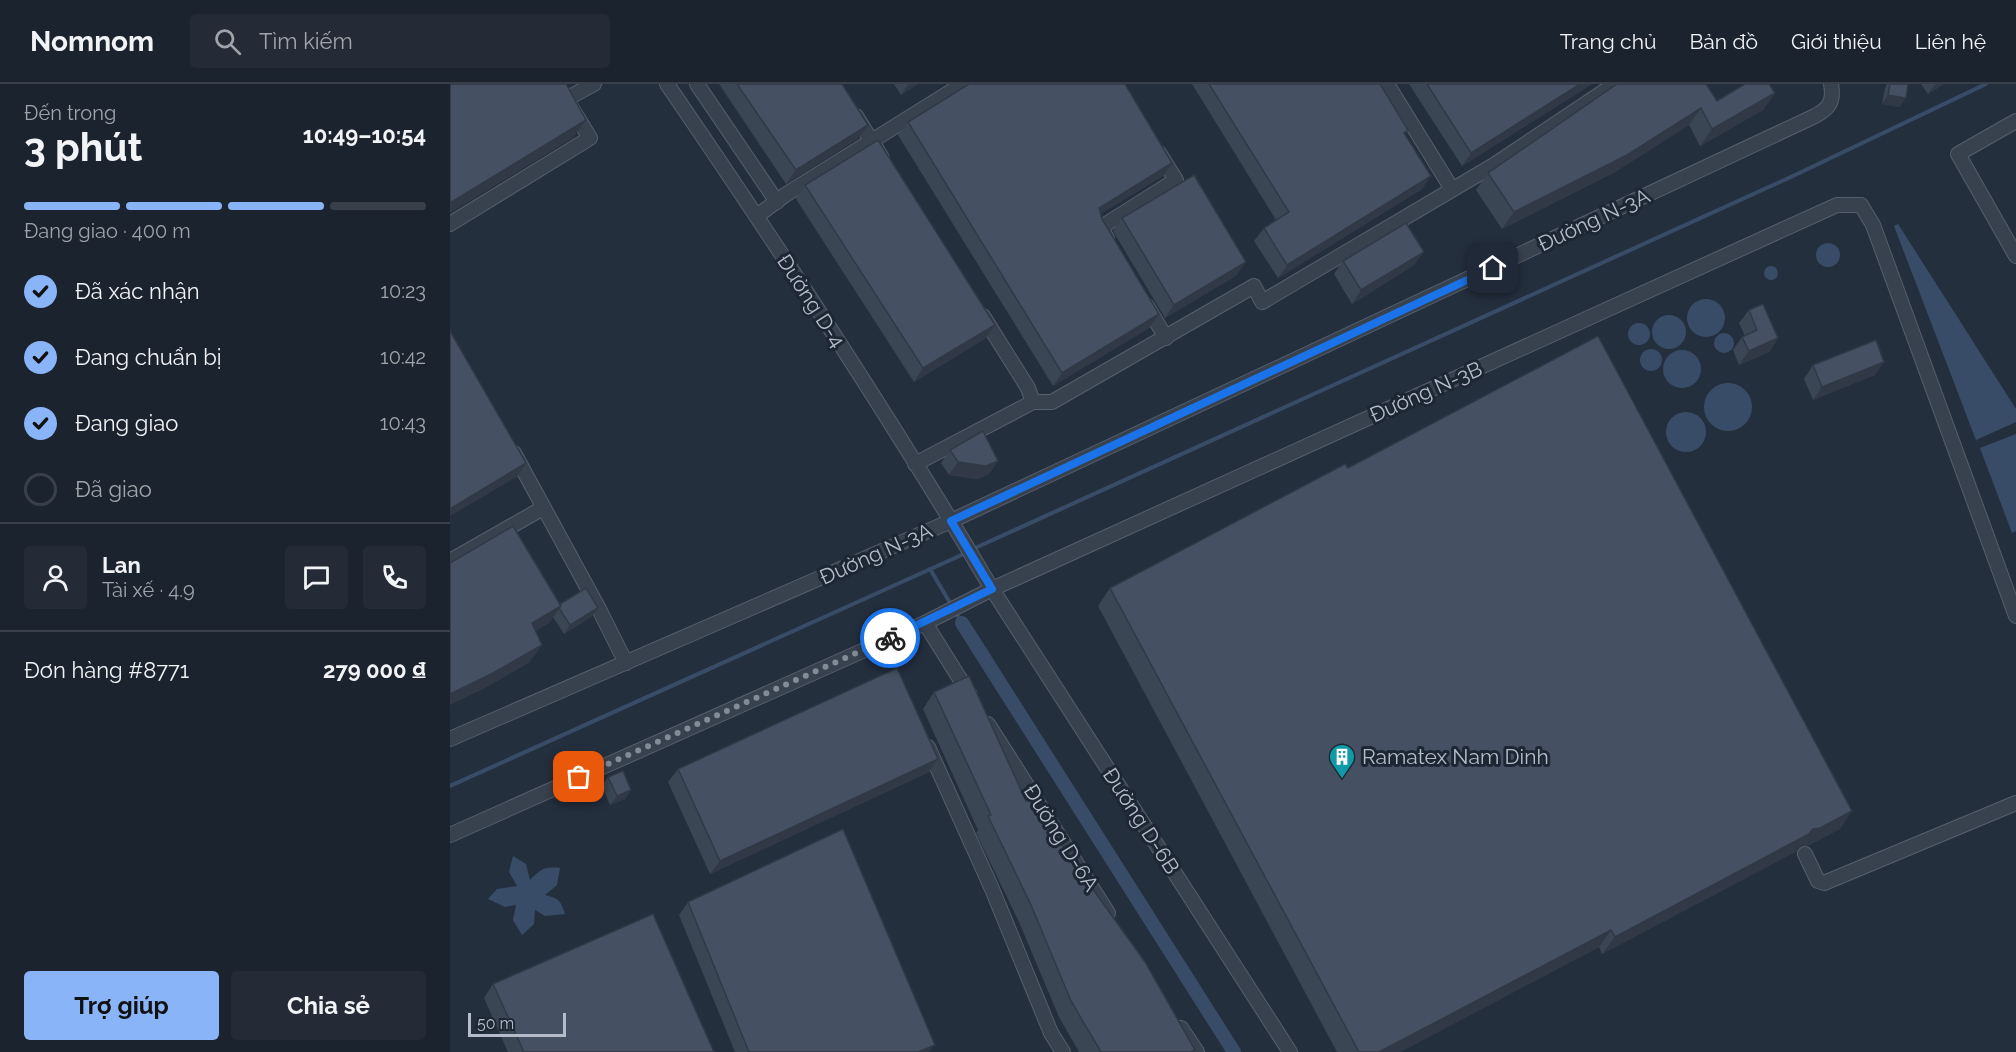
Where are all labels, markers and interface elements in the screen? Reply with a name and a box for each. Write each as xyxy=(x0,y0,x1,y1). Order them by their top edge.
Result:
search box xyxy=(190,14,610,68)
text: Nomnom xyxy=(30,25,154,58)
icon: search xyxy=(211,25,244,58)
text: Tìm kiếm xyxy=(259,28,353,54)
text: Trang chủ xyxy=(1560,29,1656,54)
text: Bản đồ xyxy=(1689,29,1758,54)
text: Giới thiệu xyxy=(1791,29,1882,54)
text: Liên hệ xyxy=(1915,29,1986,54)
text: Đến trong xyxy=(24,101,116,125)
text: 10:49–10:54 xyxy=(303,122,426,148)
text: 3 phút xyxy=(24,124,142,170)
street label: Đường N-3A xyxy=(1534,183,1654,256)
text: Đang giao · 400 m xyxy=(24,219,191,243)
pin xyxy=(1467,242,1518,293)
street label: Đường D-4 xyxy=(772,250,851,352)
icon: home xyxy=(1476,251,1509,284)
icon: check xyxy=(24,275,57,308)
text: Đã xác nhận xyxy=(75,278,200,304)
text: 10:23 xyxy=(380,279,426,303)
icon: check xyxy=(24,341,57,374)
text: Đang chuẩn bị xyxy=(75,344,222,370)
text: 10:42 xyxy=(380,345,426,369)
street label: Đường N-3B xyxy=(1366,356,1486,427)
icon: check xyxy=(24,407,57,440)
text: Đang giao xyxy=(75,410,178,436)
text: 10:43 xyxy=(380,411,426,435)
text: Đã giao xyxy=(75,476,152,502)
street label: Đường N-3A xyxy=(816,518,936,589)
button: person xyxy=(24,546,87,609)
button: chat xyxy=(285,546,348,609)
button: phone xyxy=(363,546,426,609)
text: Lan xyxy=(102,552,141,578)
text: Tài xế · 4.9 xyxy=(102,578,195,602)
courier xyxy=(860,608,920,668)
icon: bike xyxy=(874,622,907,655)
text: Đơn hàng #8771 xyxy=(24,657,189,683)
text: 279 000 ₫ xyxy=(323,657,426,683)
building icon: Ramatex Nam Dinh xyxy=(1327,742,1357,780)
place label: Ramatex Nam Dinh xyxy=(1362,744,1549,769)
pin xyxy=(553,751,604,802)
icon: bag xyxy=(562,760,595,793)
street label: Đường D-6B xyxy=(1098,763,1185,878)
street label: Đường D-6A xyxy=(1019,780,1104,896)
button: Trợ giúp xyxy=(24,971,219,1040)
button: Chia sẻ xyxy=(231,971,426,1040)
scale bar xyxy=(468,1010,566,1038)
text: 50 m xyxy=(477,1014,514,1033)

